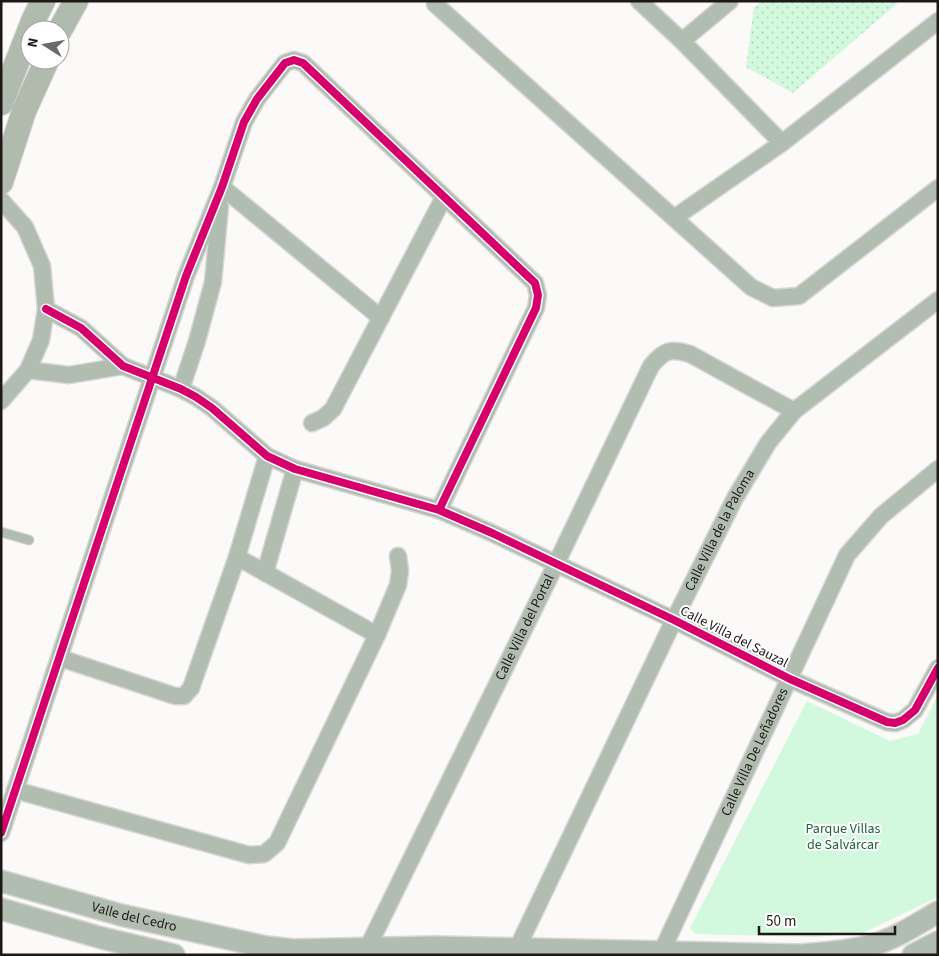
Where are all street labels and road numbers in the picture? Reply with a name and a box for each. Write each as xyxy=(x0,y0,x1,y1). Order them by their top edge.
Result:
street label: Calle Villa de la Paloma xyxy=(680,466,760,595)
street label: Calle Villa del Portal xyxy=(490,571,560,684)
street label: Calle Villa del Sauzal xyxy=(676,601,792,673)
street label: Calle Villa De Leñadores xyxy=(716,685,793,819)
street label: Valle del Cedro xyxy=(89,897,179,937)

